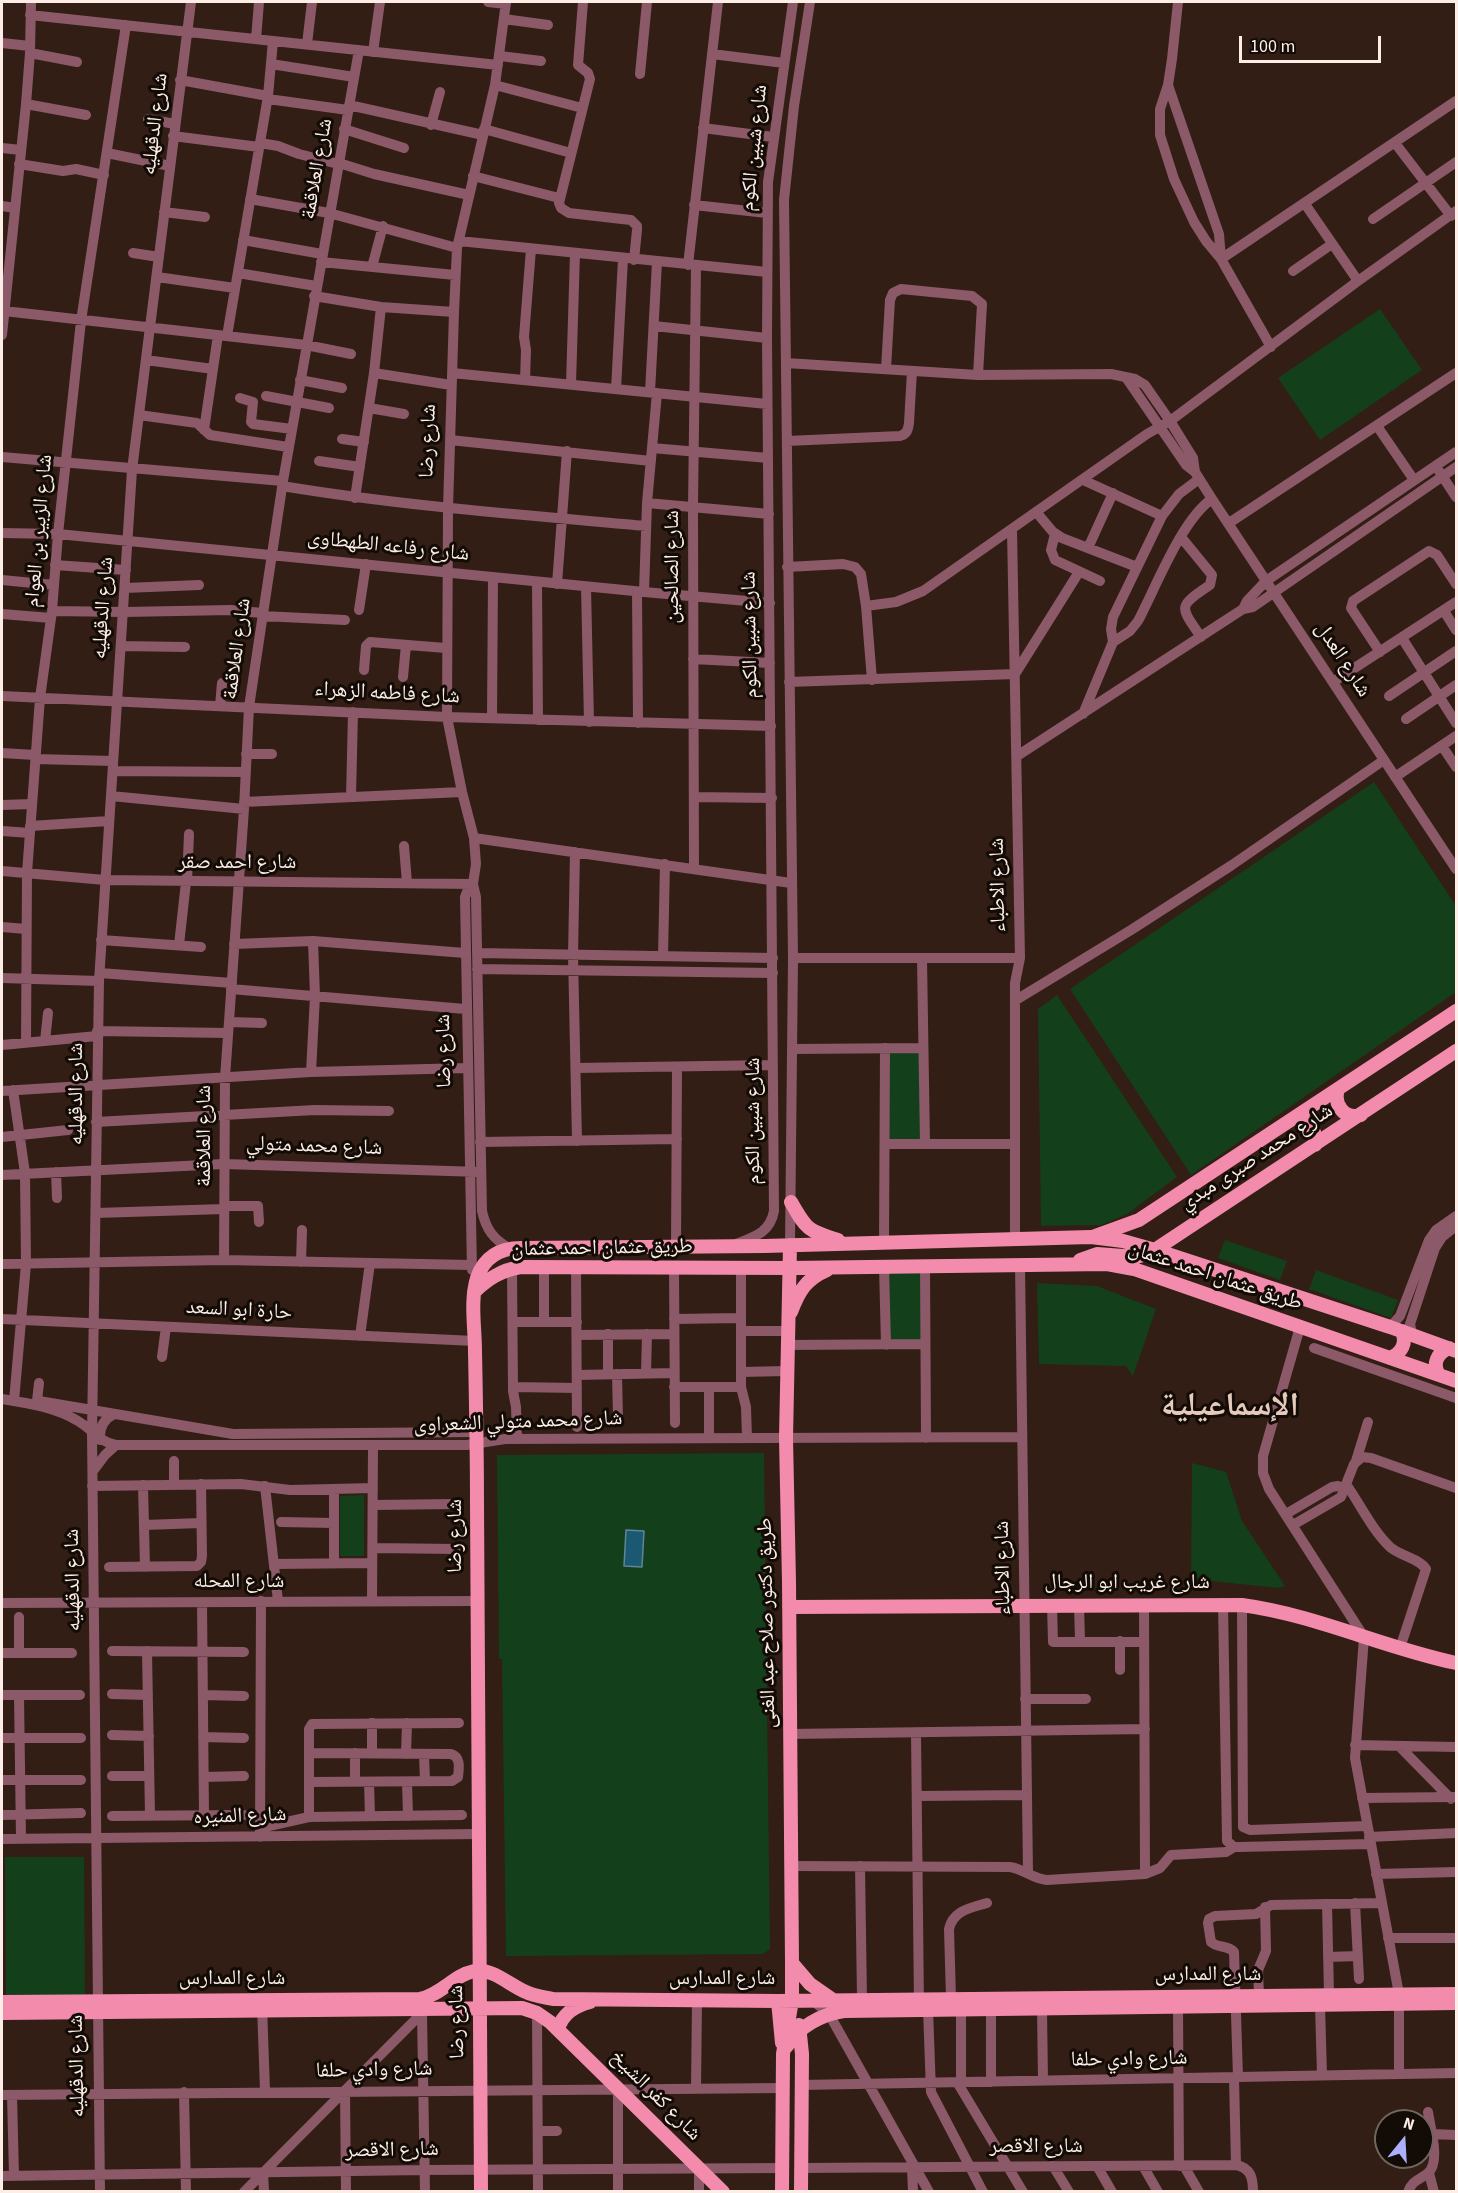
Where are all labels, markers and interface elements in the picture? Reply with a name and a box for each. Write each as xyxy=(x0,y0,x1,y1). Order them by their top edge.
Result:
scale bar xyxy=(1242,24,1384,62)
text: 100 m xyxy=(1250,34,1295,59)
street label: شارع الدقهليه xyxy=(137,72,175,176)
street label: شارع شبين الكوم xyxy=(736,83,774,213)
street label: شارع العلاقمة xyxy=(297,117,339,221)
street label: شارع رضا xyxy=(415,404,443,478)
street label: شارع الزبير بن العوام xyxy=(21,453,59,609)
street label: شارع الصالحين xyxy=(660,510,686,624)
street label: شارع رفاعه الطهطاوى xyxy=(306,526,470,568)
street label: شارع الدقهليه xyxy=(88,556,120,660)
street label: شارع شبين الكوم xyxy=(737,571,765,699)
street label: شارع العلاقمة xyxy=(218,597,258,701)
street label: شارع العدل xyxy=(1308,618,1376,702)
street label: شارع فاطمه الزهراء xyxy=(314,678,460,710)
street label: شارع الاطباء xyxy=(986,838,1012,932)
street label: شارع احمد صقر xyxy=(178,850,296,876)
street label: شارع رضا xyxy=(432,1014,458,1088)
street label: شارع الدقهليه xyxy=(64,1043,90,1145)
street label: شارع شبين الكوم xyxy=(741,1057,767,1185)
street label: شارع العلاقمة xyxy=(192,1085,218,1187)
street label: شارع محمد صبرى مبدي xyxy=(1176,1099,1338,1217)
street label: شارع محمد متولي xyxy=(245,1132,383,1162)
street label: طريق عثمان احمد عثمان xyxy=(511,1235,693,1263)
street label: طريق عثمان احمد عثمان xyxy=(1125,1237,1305,1317)
street label: حارة ابو السعد xyxy=(185,1296,293,1326)
district label: الإسماعيلية xyxy=(1161,1388,1299,1428)
street label: شارع محمد متولي الشعراوى xyxy=(413,1407,623,1439)
street label: شارع رضا xyxy=(443,1499,469,1573)
street label: طريق دكتور صلاح عبد الغنى xyxy=(754,1517,782,1729)
street label: شارع الاطباء xyxy=(991,1521,1017,1615)
street label: شارع الدقهليه xyxy=(61,1529,87,1631)
street label: شارع المحله xyxy=(194,1569,284,1595)
street label: شارع غريب ابو الرجال xyxy=(1044,1570,1210,1596)
street label: شارع المنيره xyxy=(193,1803,287,1831)
street label: شارع المدارس xyxy=(1155,1962,1261,1988)
street label: شارع المدارس xyxy=(179,1966,285,1992)
street label: شارع المدارس xyxy=(669,1966,775,1992)
street label: شارع رضا xyxy=(445,1985,471,2059)
street label: شارع الدقهليه xyxy=(65,2015,91,2117)
street label: شارع كفر الشيخ xyxy=(604,2045,706,2147)
street label: شارع وادي حلفا xyxy=(1070,2046,1188,2074)
street label: شارع وادي حلفا xyxy=(315,2057,433,2085)
north arrow xyxy=(1374,2109,1434,2169)
text: N xyxy=(1400,2112,1417,2136)
street label: شارع الاقصر xyxy=(989,2134,1083,2160)
street label: شارع الاقصر xyxy=(345,2138,439,2164)

